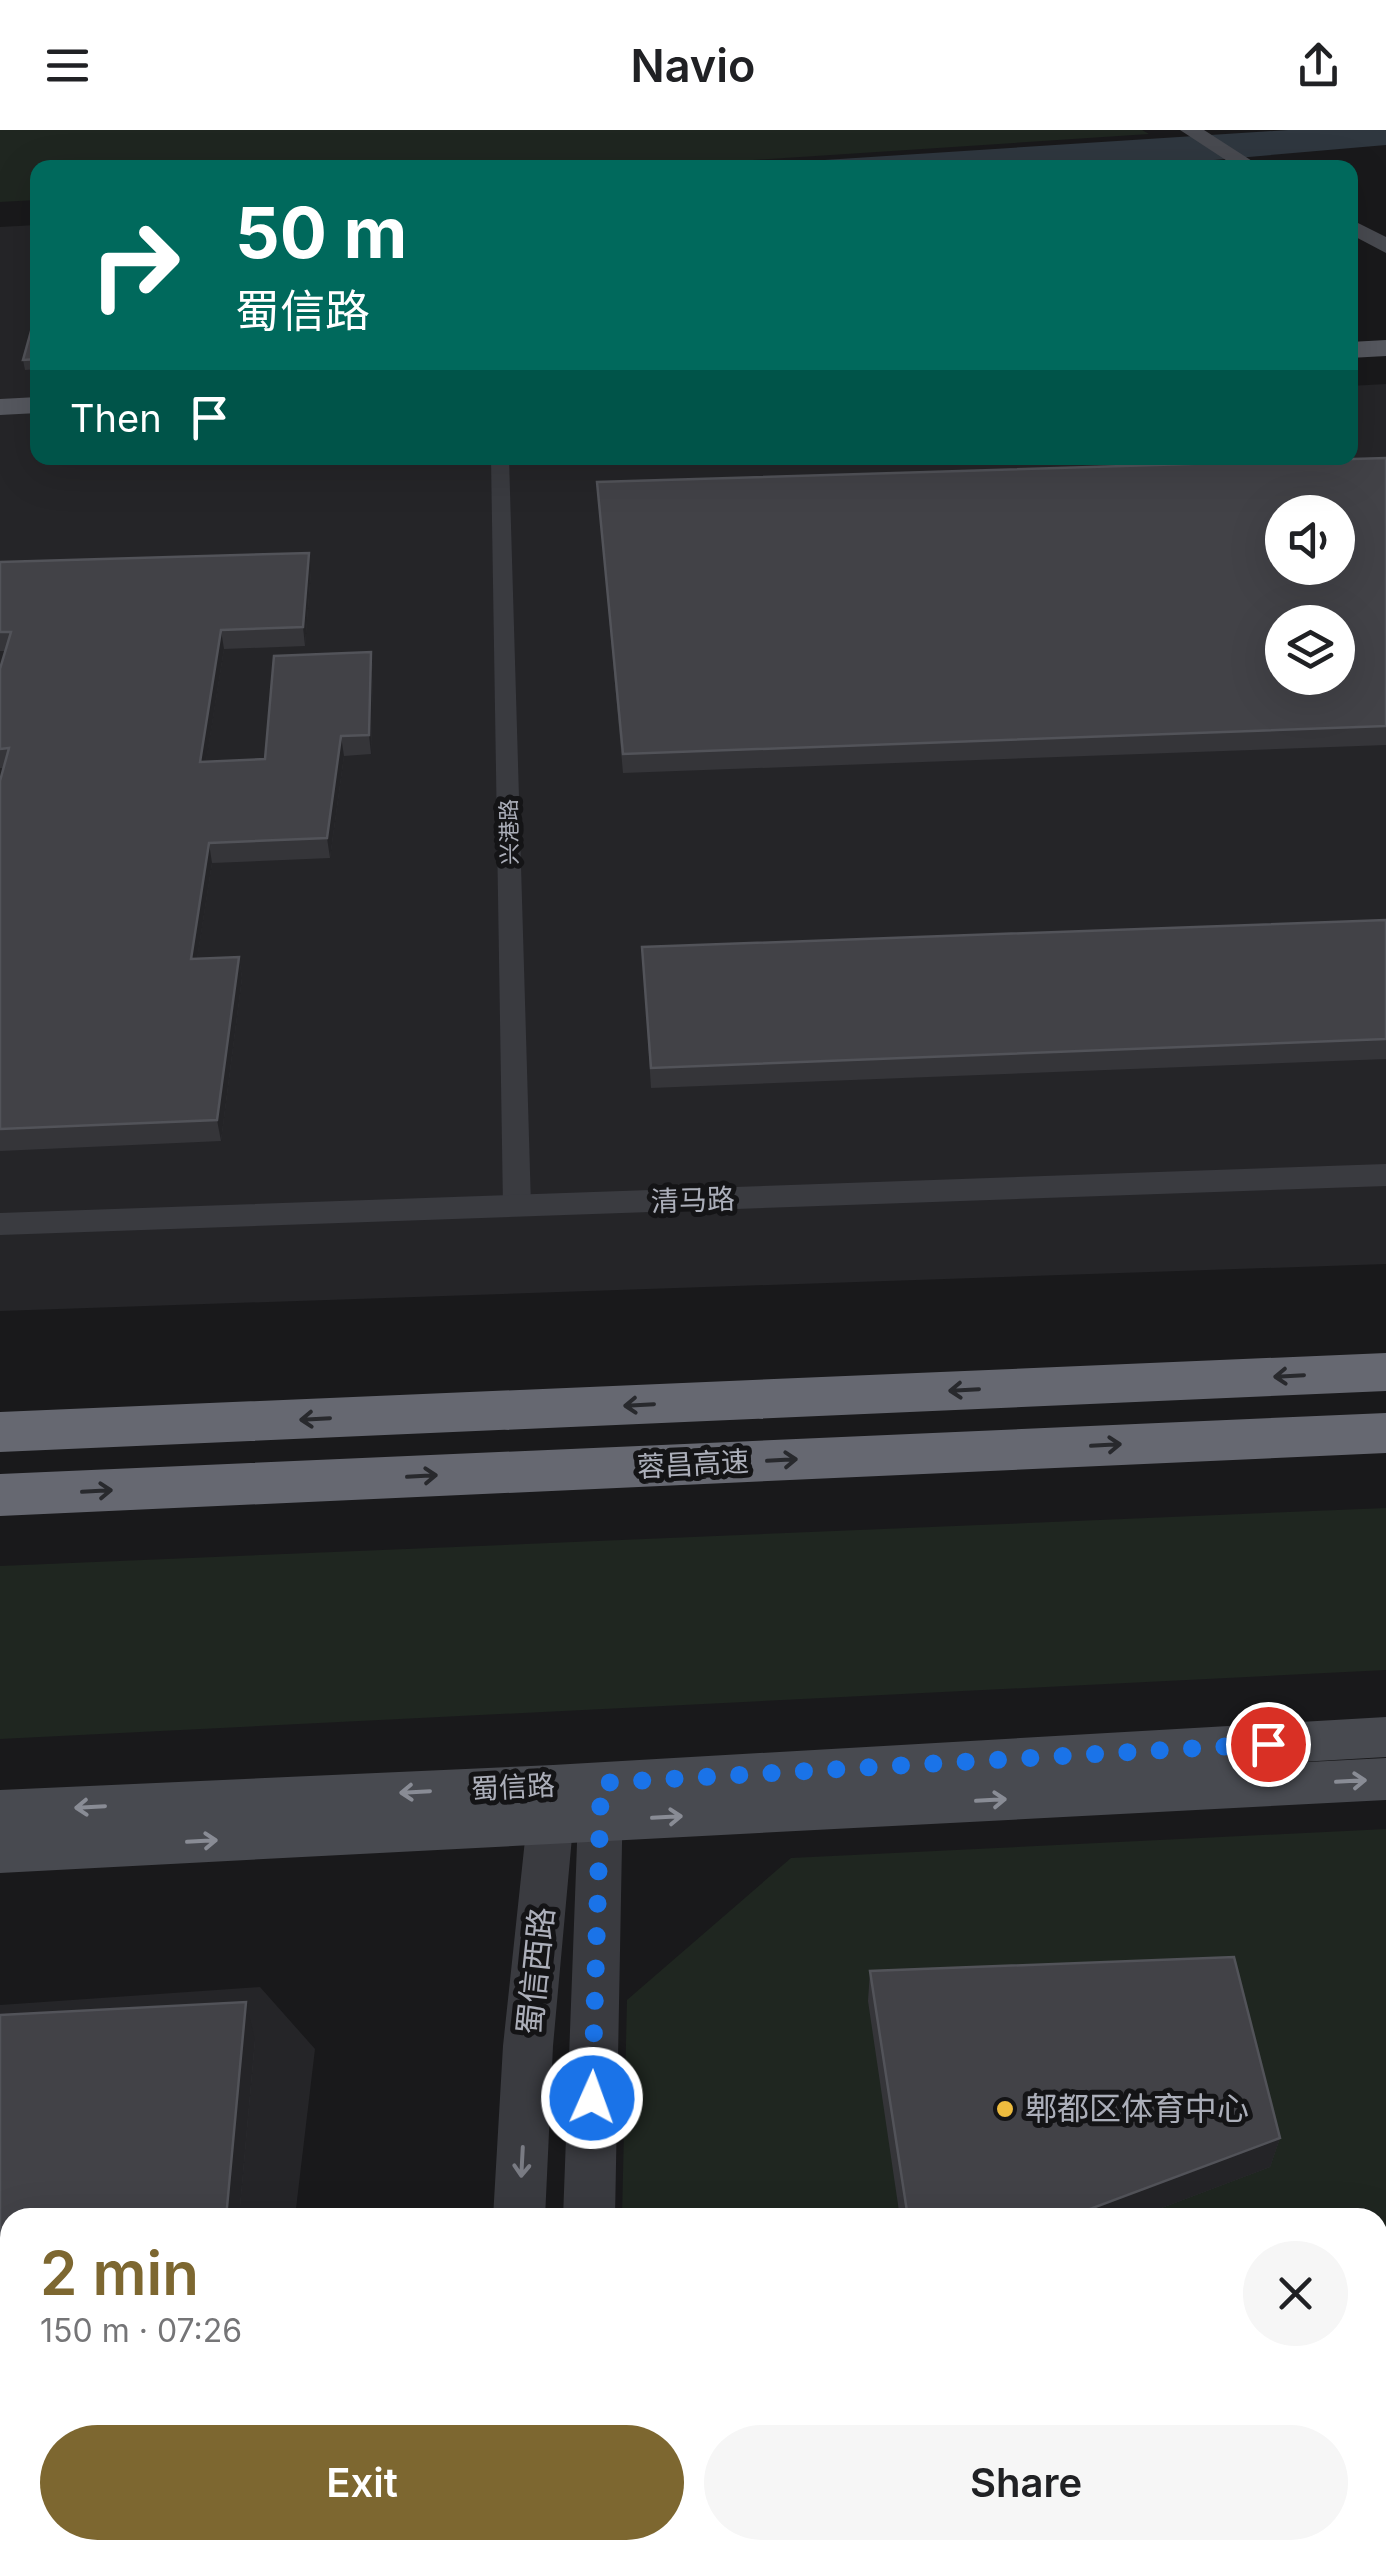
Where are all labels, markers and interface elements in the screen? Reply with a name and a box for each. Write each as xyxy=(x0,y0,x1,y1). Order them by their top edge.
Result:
icon: menu xyxy=(40,38,95,93)
text: Navio xyxy=(631,38,755,93)
icon: share xyxy=(1291,38,1346,93)
text: 50 m xyxy=(235,190,407,275)
icon: right xyxy=(70,200,200,330)
text: 蜀信路 xyxy=(235,283,370,338)
icon: arrive xyxy=(182,390,237,445)
text: Then xyxy=(70,395,162,441)
map controls xyxy=(1265,495,1355,695)
button: sound xyxy=(1265,495,1355,585)
button: layers xyxy=(1265,605,1355,695)
street label: 兴港路 xyxy=(495,799,523,865)
street label: 清马路 xyxy=(650,1182,736,1218)
one-way arrow xyxy=(1273,1367,1305,1386)
one-way arrow xyxy=(948,1381,980,1400)
one-way arrow xyxy=(624,1395,656,1414)
one-way arrow xyxy=(299,1410,331,1429)
one-way arrow xyxy=(1090,1435,1122,1454)
street label: 蓉昌高速 xyxy=(636,1444,750,1484)
one-way arrow xyxy=(765,1450,797,1469)
one-way arrow xyxy=(406,1466,438,1485)
one-way arrow xyxy=(81,1481,113,1500)
pin xyxy=(1226,1702,1311,1787)
icon: arrive xyxy=(1241,1717,1296,1772)
street label: 蜀信路 xyxy=(470,1768,556,1806)
one-way arrow xyxy=(1334,1771,1366,1790)
one-way arrow xyxy=(400,1783,432,1802)
one-way arrow xyxy=(975,1790,1007,1809)
one-way arrow xyxy=(75,1798,107,1817)
one-way arrow xyxy=(650,1808,682,1827)
one-way arrow xyxy=(186,1831,218,1850)
street label: 蜀信西路 xyxy=(509,1905,562,2037)
position arrow xyxy=(540,2046,644,2150)
place label: 郫都区体育中心 xyxy=(1025,2089,1249,2128)
marker: 郫都区体育中心 xyxy=(994,2098,1016,2120)
one-way arrow xyxy=(512,2145,531,2177)
text: 2 min xyxy=(40,2237,199,2309)
button: close xyxy=(1243,2241,1348,2346)
text: 150 m · 07:26 xyxy=(40,2311,242,2350)
button: Exit xyxy=(40,2425,684,2540)
button: Share xyxy=(704,2425,1348,2540)

